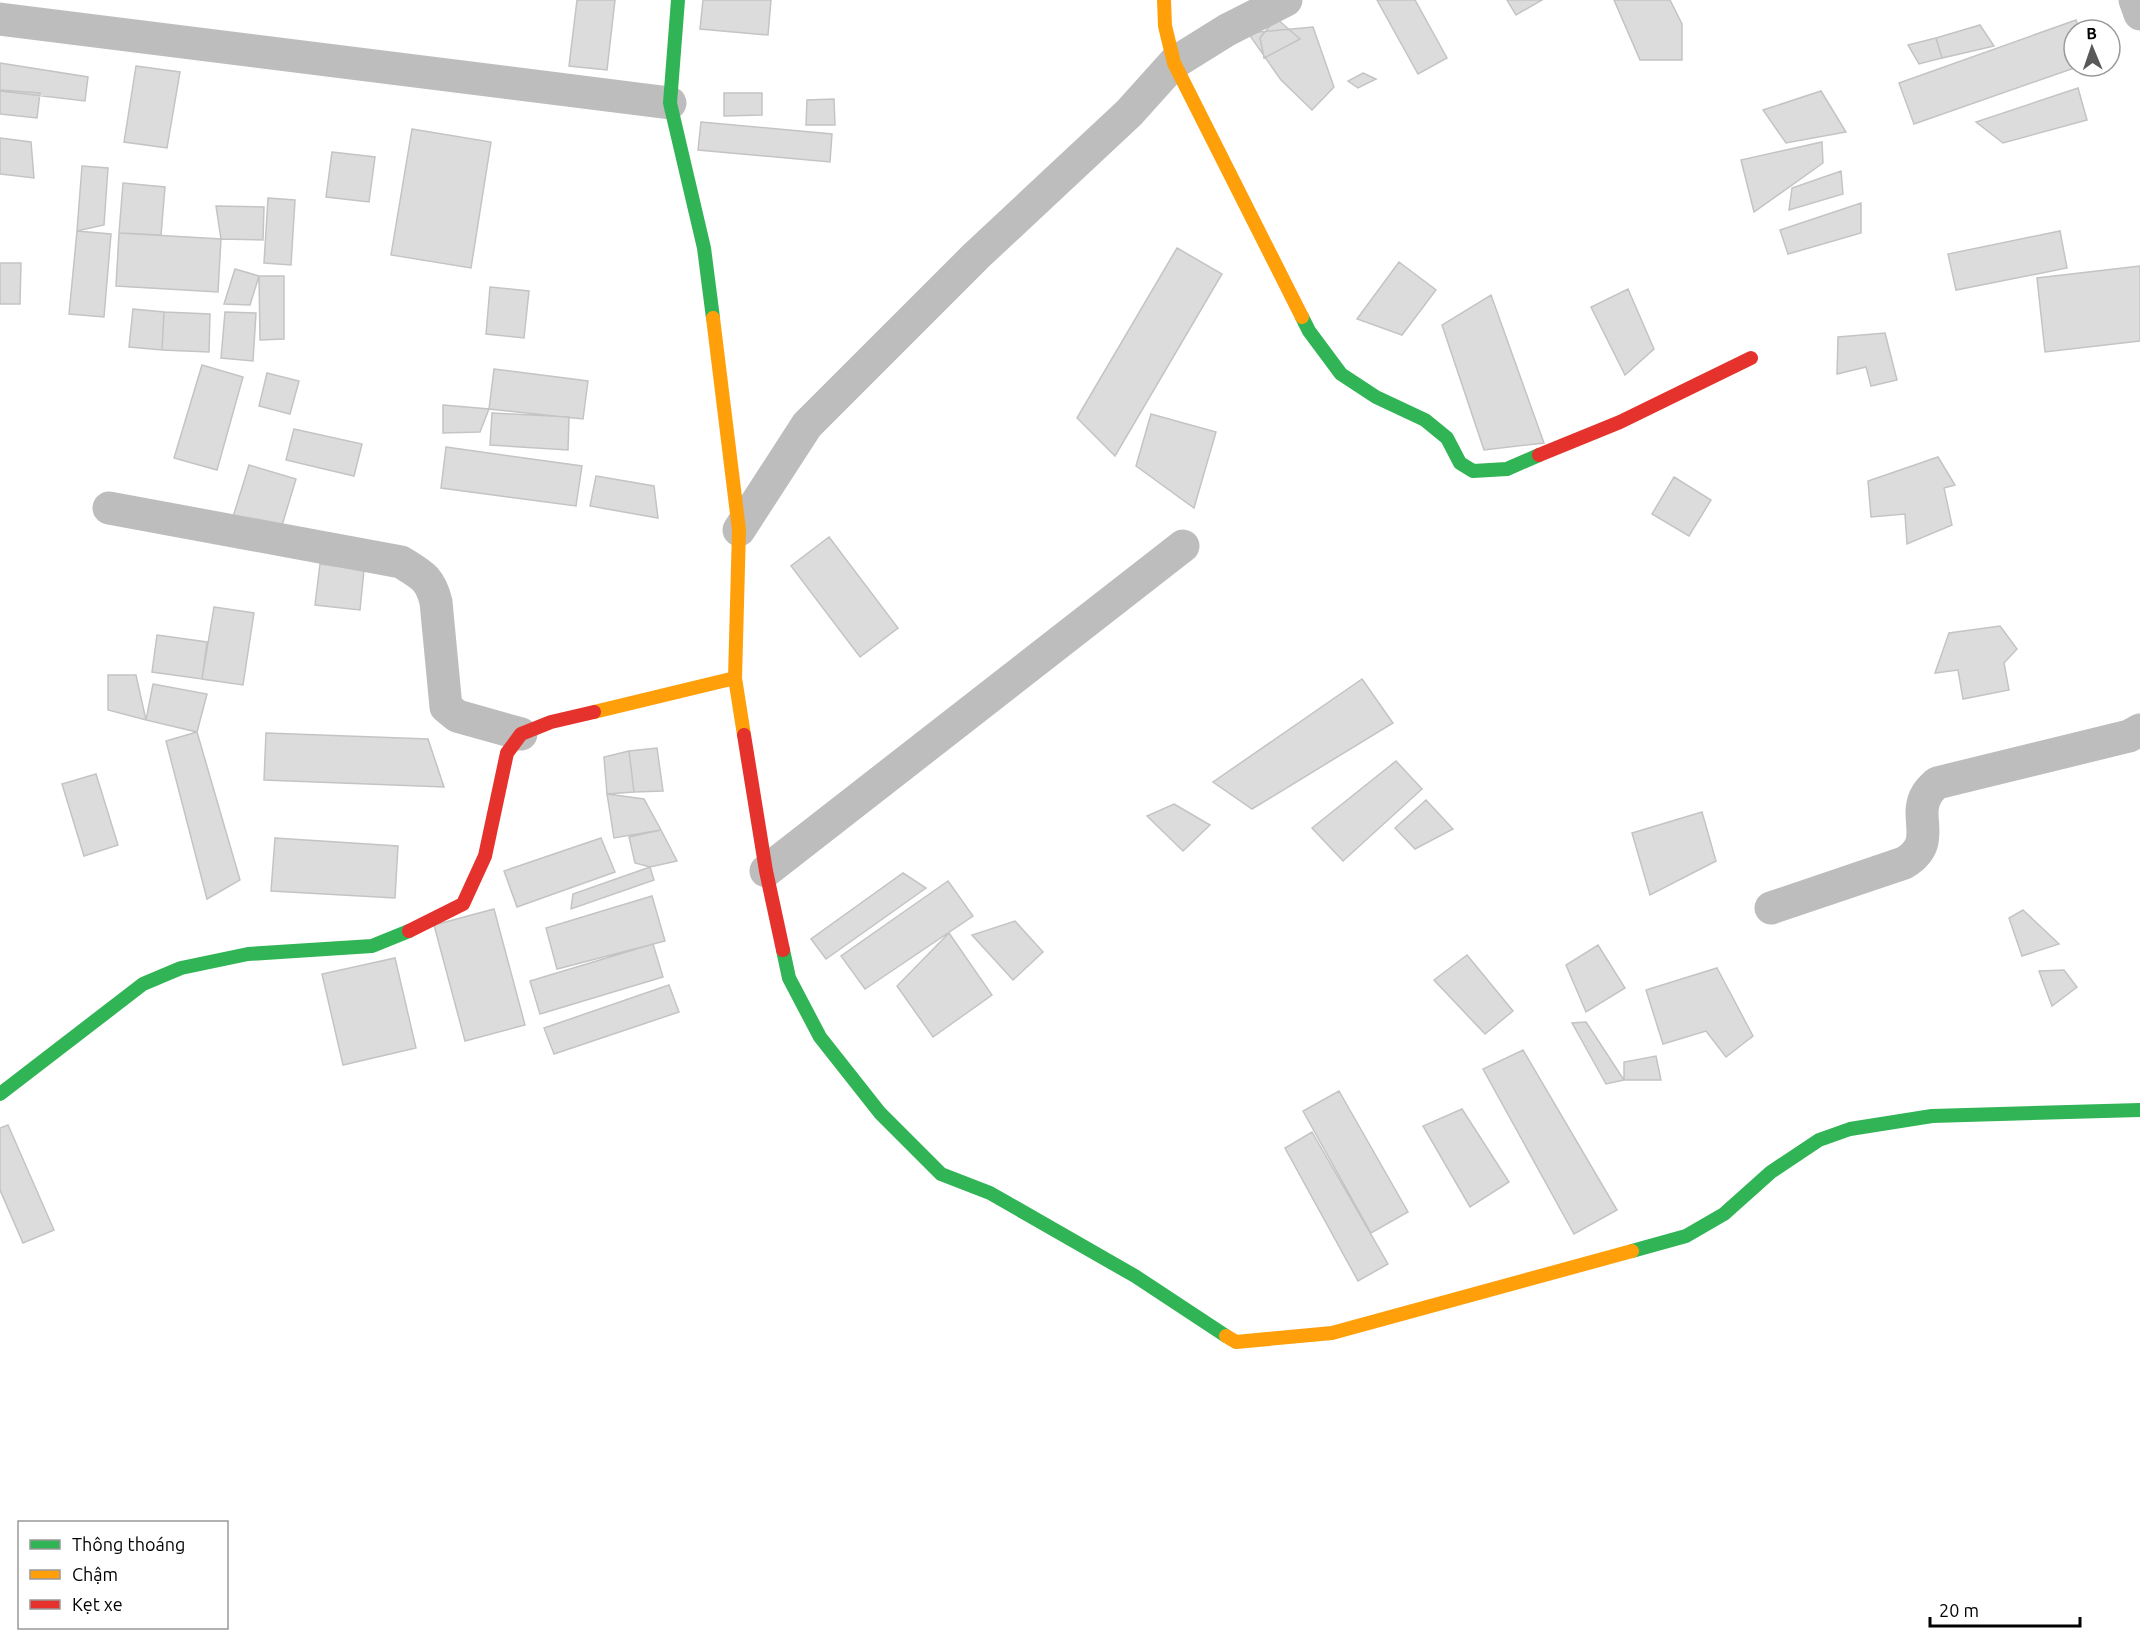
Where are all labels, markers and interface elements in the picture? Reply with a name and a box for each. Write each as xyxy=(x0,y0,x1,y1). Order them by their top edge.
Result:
north arrow xyxy=(2062,18,2122,78)
text: B xyxy=(2086,24,2097,42)
legend xyxy=(18,1521,228,1629)
text: Thông thoáng xyxy=(72,1534,185,1554)
text: Chậm xyxy=(72,1564,118,1584)
scale bar xyxy=(1930,1590,2080,1628)
text: Kẹt xe xyxy=(72,1594,123,1614)
text: 20 m xyxy=(1939,1600,1979,1620)

